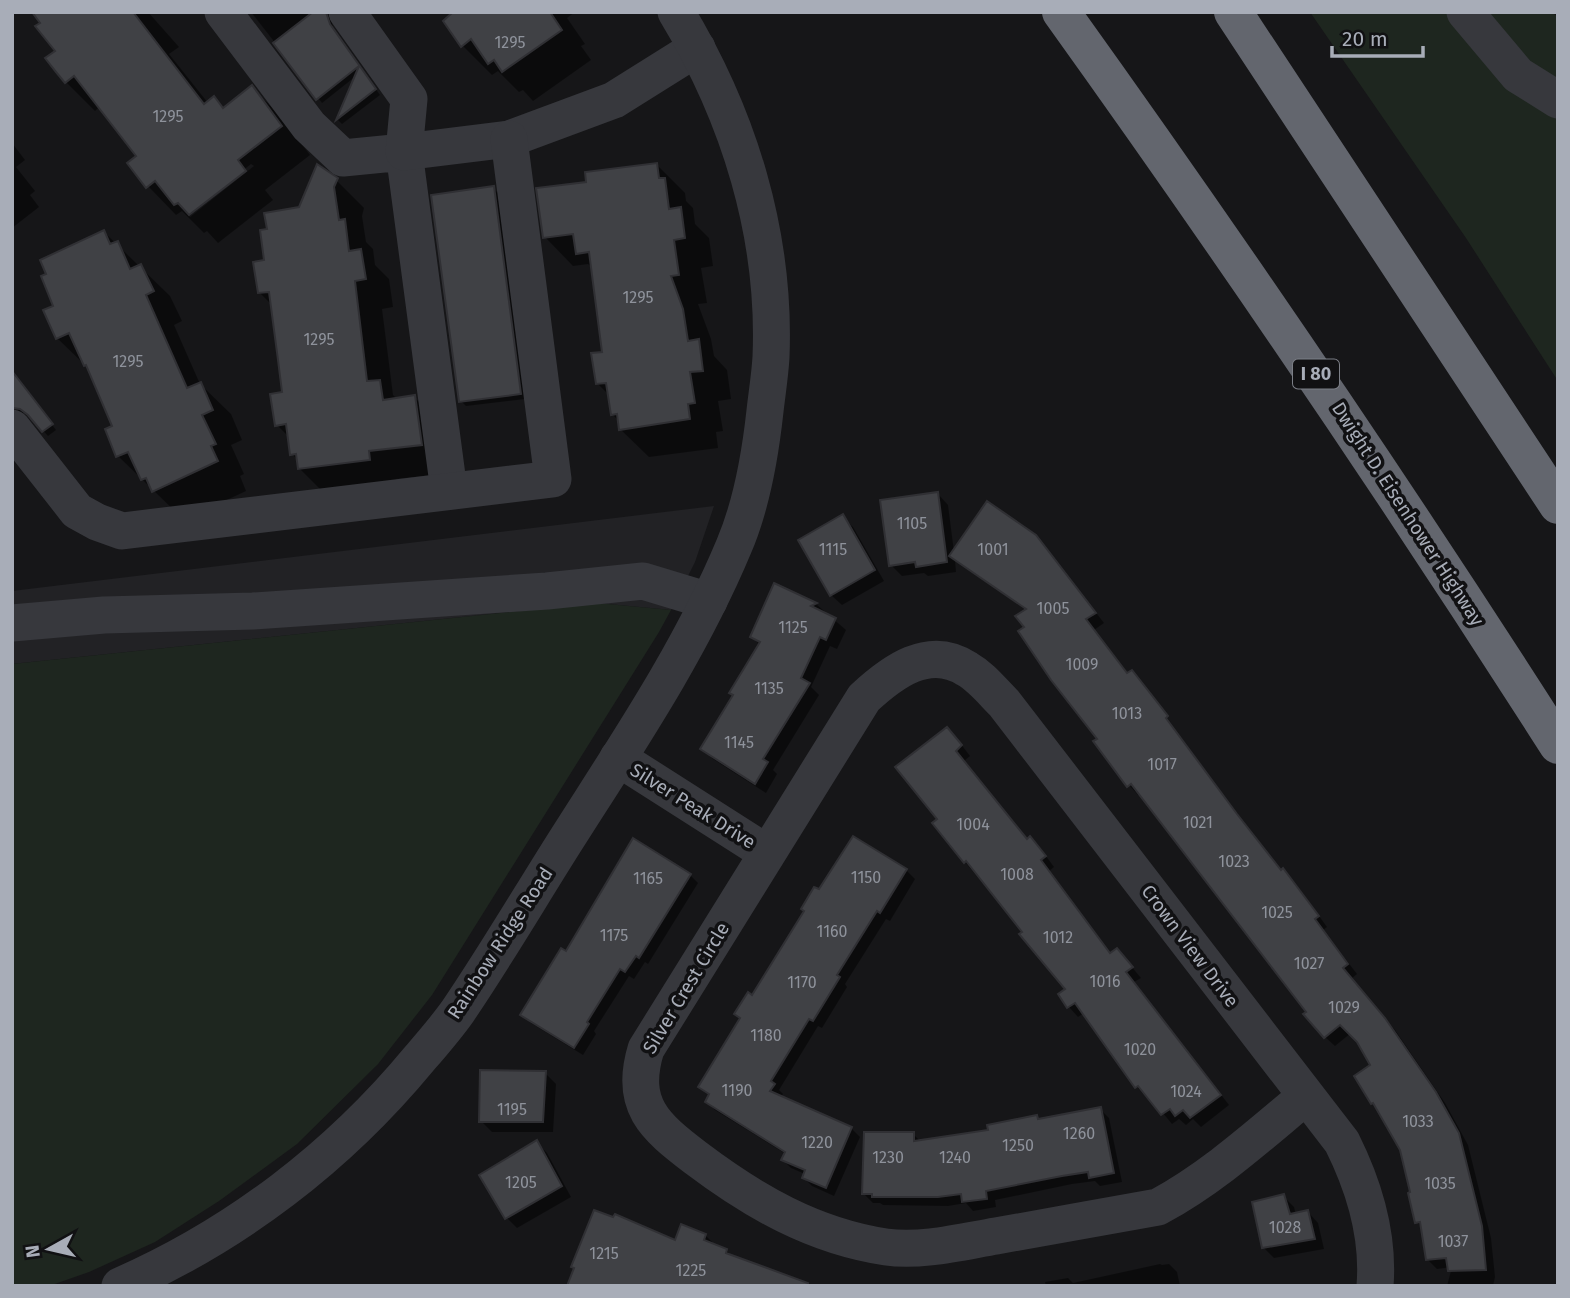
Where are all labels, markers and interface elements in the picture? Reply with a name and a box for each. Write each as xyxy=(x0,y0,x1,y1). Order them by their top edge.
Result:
scale bar xyxy=(1332,14,1423,58)
text: 20 m xyxy=(1342,26,1388,52)
house number: 1295 xyxy=(494,33,526,52)
house number: 1295 xyxy=(152,107,184,126)
house number: 1295 xyxy=(622,288,654,307)
house number: 1295 xyxy=(303,330,335,349)
house number: 1295 xyxy=(112,352,144,371)
road number: I 80 xyxy=(1293,360,1339,388)
street label: Dwight D. Eisenhower Highway xyxy=(1327,398,1489,631)
house number: 1105 xyxy=(897,514,927,533)
house number: 1115 xyxy=(819,540,847,559)
house number: 1001 xyxy=(977,540,1009,559)
house number: 1005 xyxy=(1037,599,1069,618)
house number: 1125 xyxy=(778,618,808,637)
house number: 1009 xyxy=(1065,655,1099,674)
house number: 1135 xyxy=(754,679,784,698)
house number: 1013 xyxy=(1112,704,1142,723)
house number: 1145 xyxy=(724,733,754,752)
house number: 1017 xyxy=(1147,755,1177,774)
street label: Silver Peak Drive xyxy=(626,758,760,854)
house number: 1021 xyxy=(1183,813,1213,832)
house number: 1004 xyxy=(956,815,990,834)
house number: 1023 xyxy=(1218,852,1250,871)
street label: Rainbow Ridge Road xyxy=(442,863,558,1023)
house number: 1008 xyxy=(1000,865,1034,884)
house number: 1150 xyxy=(851,868,881,887)
house number: 1165 xyxy=(633,869,663,888)
street label: Crown View Drive xyxy=(1136,880,1244,1012)
house number: 1025 xyxy=(1261,903,1293,922)
street label: Silver Crest Circle xyxy=(638,918,734,1058)
house number: 1160 xyxy=(816,922,848,941)
house number: 1175 xyxy=(600,926,628,945)
house number: 1012 xyxy=(1043,928,1073,947)
house number: 1027 xyxy=(1294,954,1324,973)
house number: 1016 xyxy=(1090,972,1120,991)
house number: 1170 xyxy=(787,973,817,992)
house number: 1029 xyxy=(1328,998,1360,1017)
house number: 1180 xyxy=(750,1026,782,1045)
house number: 1020 xyxy=(1124,1040,1156,1059)
house number: 1190 xyxy=(722,1081,753,1100)
house number: 1024 xyxy=(1170,1082,1202,1101)
house number: 1195 xyxy=(497,1100,527,1119)
house number: 1033 xyxy=(1402,1112,1434,1131)
house number: 1260 xyxy=(1063,1124,1095,1143)
house number: 1220 xyxy=(801,1133,833,1152)
house number: 1250 xyxy=(1002,1136,1034,1155)
house number: 1230 xyxy=(872,1148,904,1167)
house number: 1240 xyxy=(939,1148,971,1167)
house number: 1205 xyxy=(505,1173,537,1192)
house number: 1035 xyxy=(1424,1174,1456,1193)
north arrow xyxy=(14,1214,84,1284)
house number: 1028 xyxy=(1269,1218,1301,1237)
house number: 1037 xyxy=(1438,1232,1468,1251)
text: N xyxy=(20,1243,45,1259)
house number: 1215 xyxy=(589,1244,619,1263)
house number: 1225 xyxy=(676,1261,706,1280)

